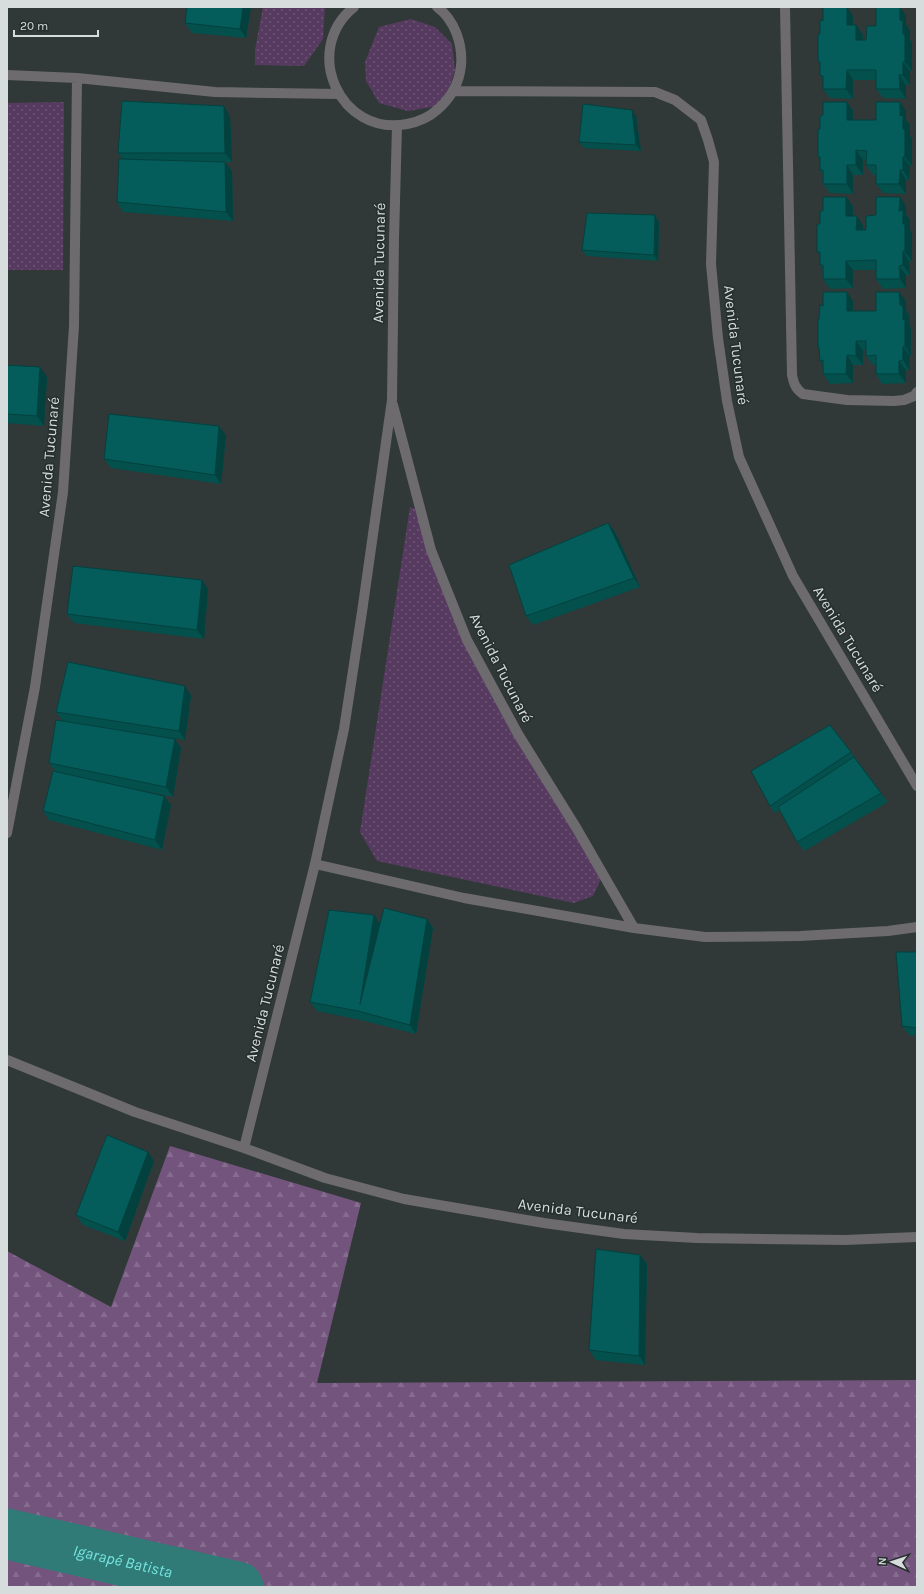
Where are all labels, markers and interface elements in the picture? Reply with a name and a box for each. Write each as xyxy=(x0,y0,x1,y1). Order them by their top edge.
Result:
scale bar xyxy=(14,12,98,38)
text: 20 m xyxy=(20,19,48,33)
street label: Avenida Tucunaré xyxy=(369,203,389,323)
street label: Avenida Tucunaré xyxy=(720,284,752,406)
street label: Avenida Tucunaré xyxy=(35,396,63,518)
street label: Avenida Tucunaré xyxy=(809,583,887,695)
street label: Avenida Tucunaré xyxy=(466,610,536,726)
street label: Avenida Tucunaré xyxy=(242,942,288,1064)
street label: Avenida Tucunaré xyxy=(517,1195,639,1227)
water label: Igarapé Batista xyxy=(72,1540,174,1581)
north arrow xyxy=(872,1542,912,1582)
text: N xyxy=(876,1557,889,1566)

